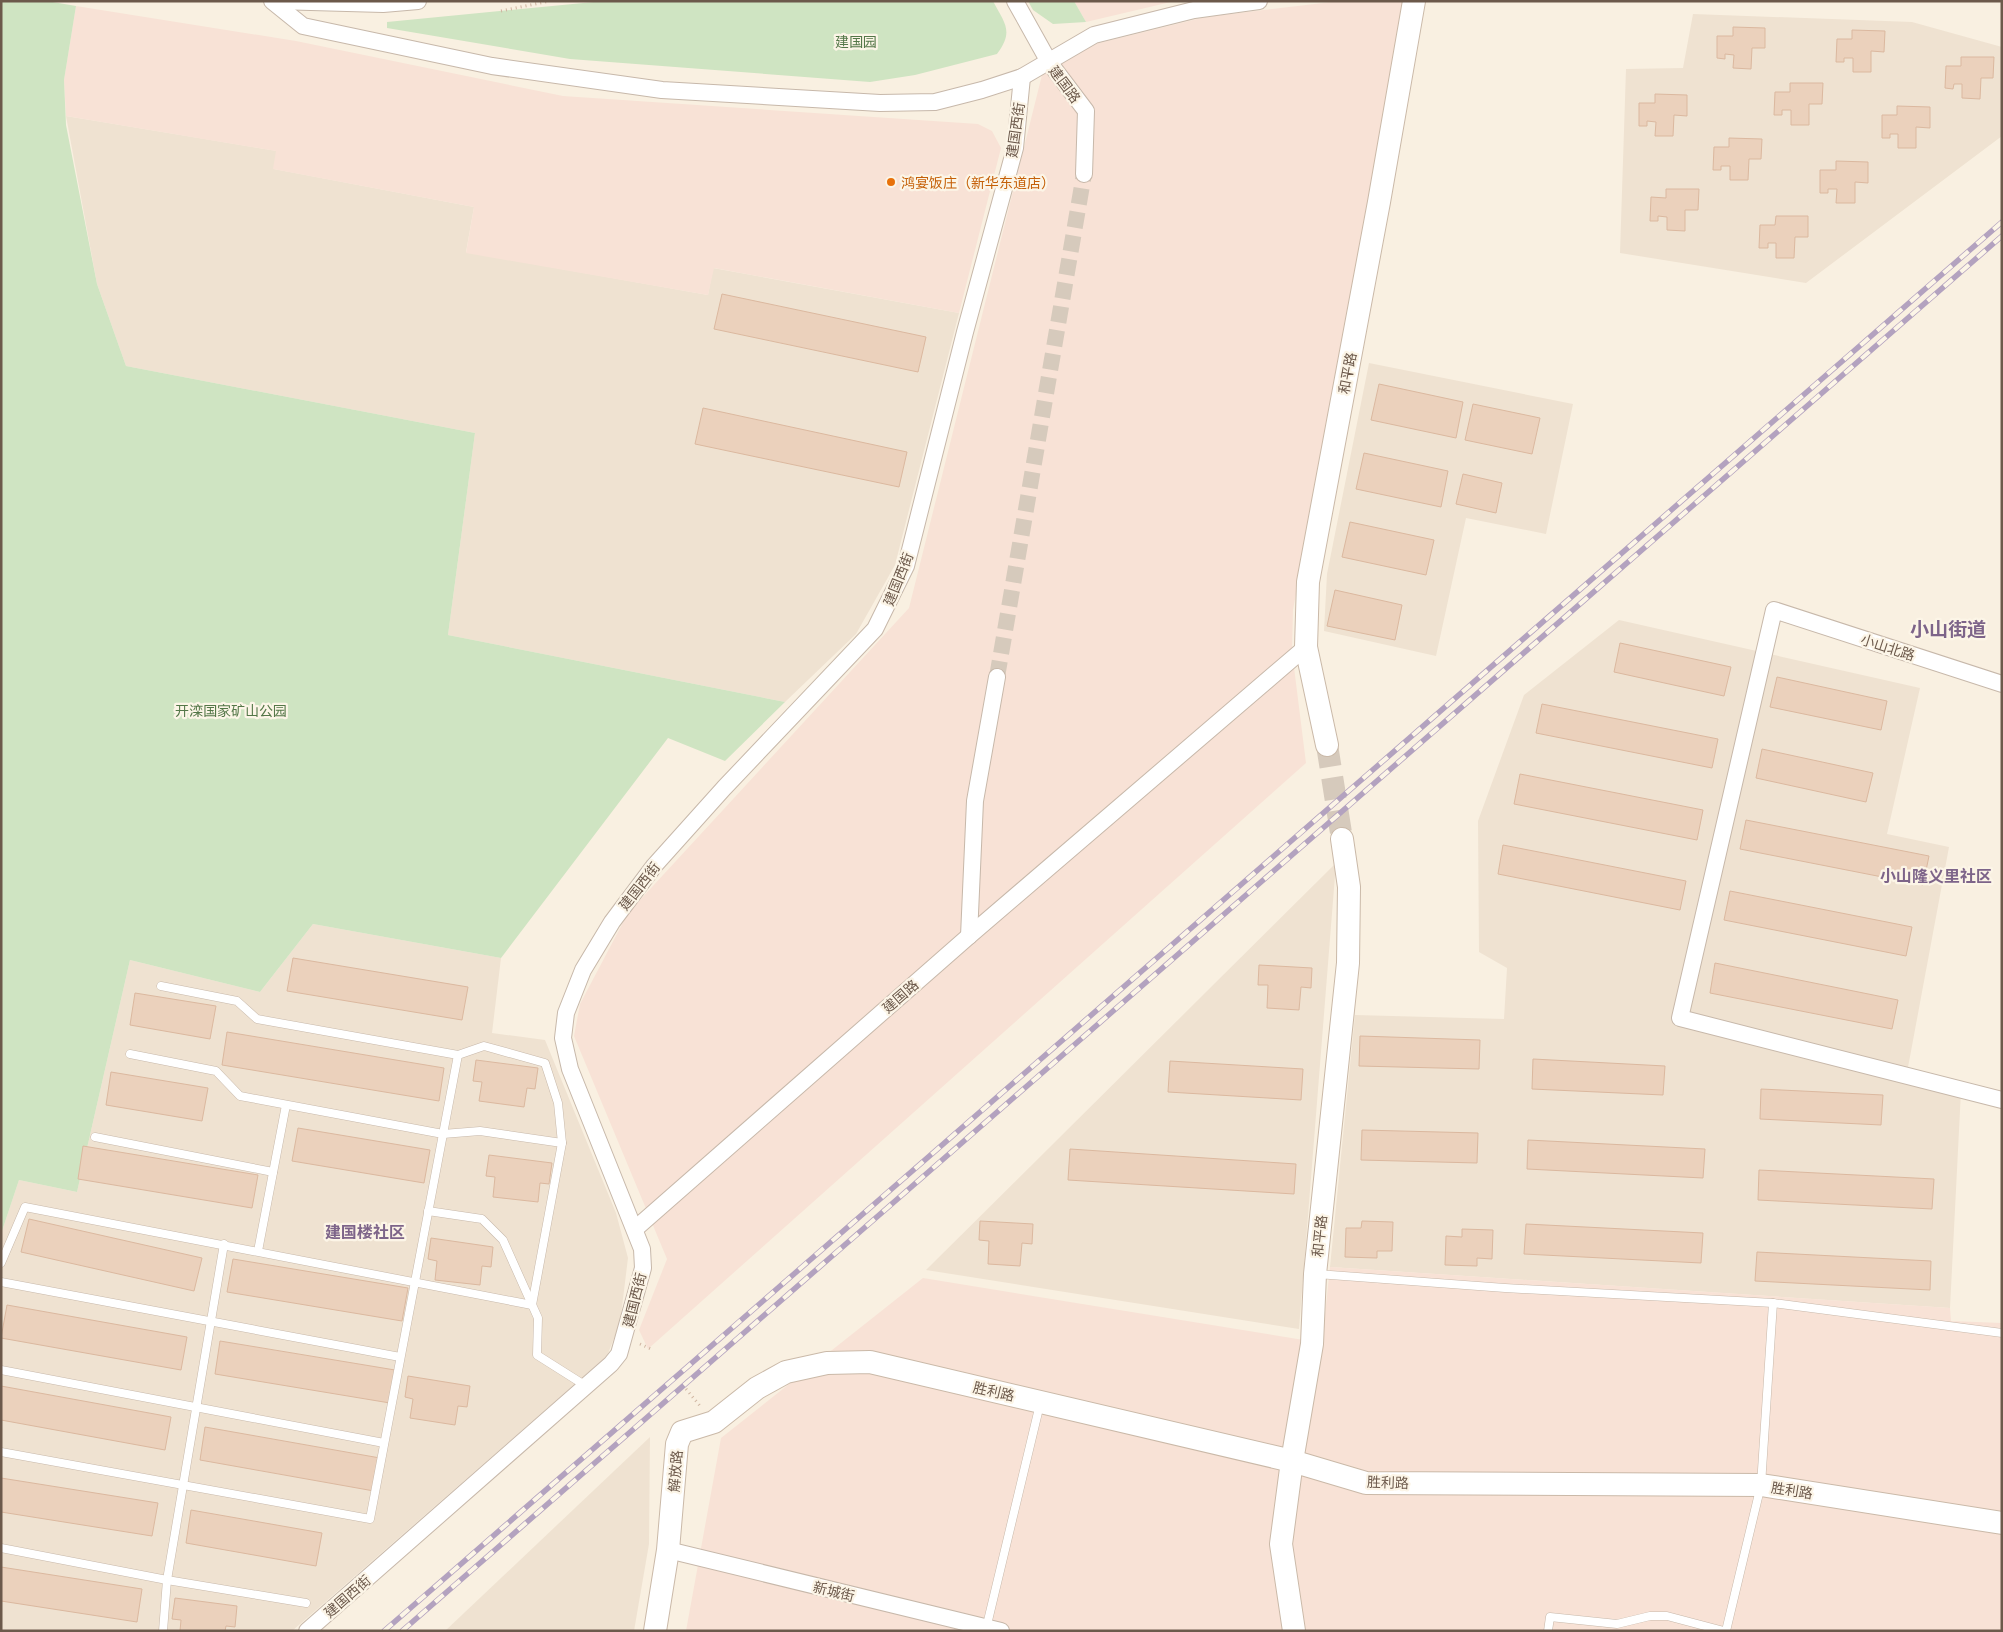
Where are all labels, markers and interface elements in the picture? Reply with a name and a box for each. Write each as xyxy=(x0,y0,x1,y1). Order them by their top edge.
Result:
park label: 建国园 xyxy=(835,33,877,50)
street label: 建国路 xyxy=(1046,62,1084,106)
street label: 建国西街 xyxy=(1003,101,1027,159)
place label: 鸿宴饭庄（新华东道店） xyxy=(901,174,1055,191)
marker: 鸿宴饭庄（新华东道店） xyxy=(885,176,897,188)
street label: 和平路 xyxy=(1335,351,1359,395)
street label: 建国西街 xyxy=(880,550,916,608)
district label: 小山街道 xyxy=(1910,617,1986,640)
street label: 小山北路 xyxy=(1859,630,1917,664)
park label: 开滦国家矿山公园 xyxy=(175,702,287,719)
street label: 建国西街 xyxy=(615,859,663,913)
district label: 小山隆义里社区 xyxy=(1880,866,1992,885)
street label: 建国路 xyxy=(879,976,921,1016)
street label: 和平路 xyxy=(1308,1214,1330,1258)
district label: 建国楼社区 xyxy=(325,1222,405,1241)
street label: 建国西街 xyxy=(619,1271,649,1329)
street label: 胜利路 xyxy=(972,1378,1016,1404)
street label: 解放路 xyxy=(665,1449,685,1493)
street label: 胜利路 xyxy=(1367,1473,1409,1491)
street label: 胜利路 xyxy=(1770,1478,1814,1502)
street label: 建国西街 xyxy=(320,1571,374,1621)
street label: 新城街 xyxy=(812,1578,856,1604)

